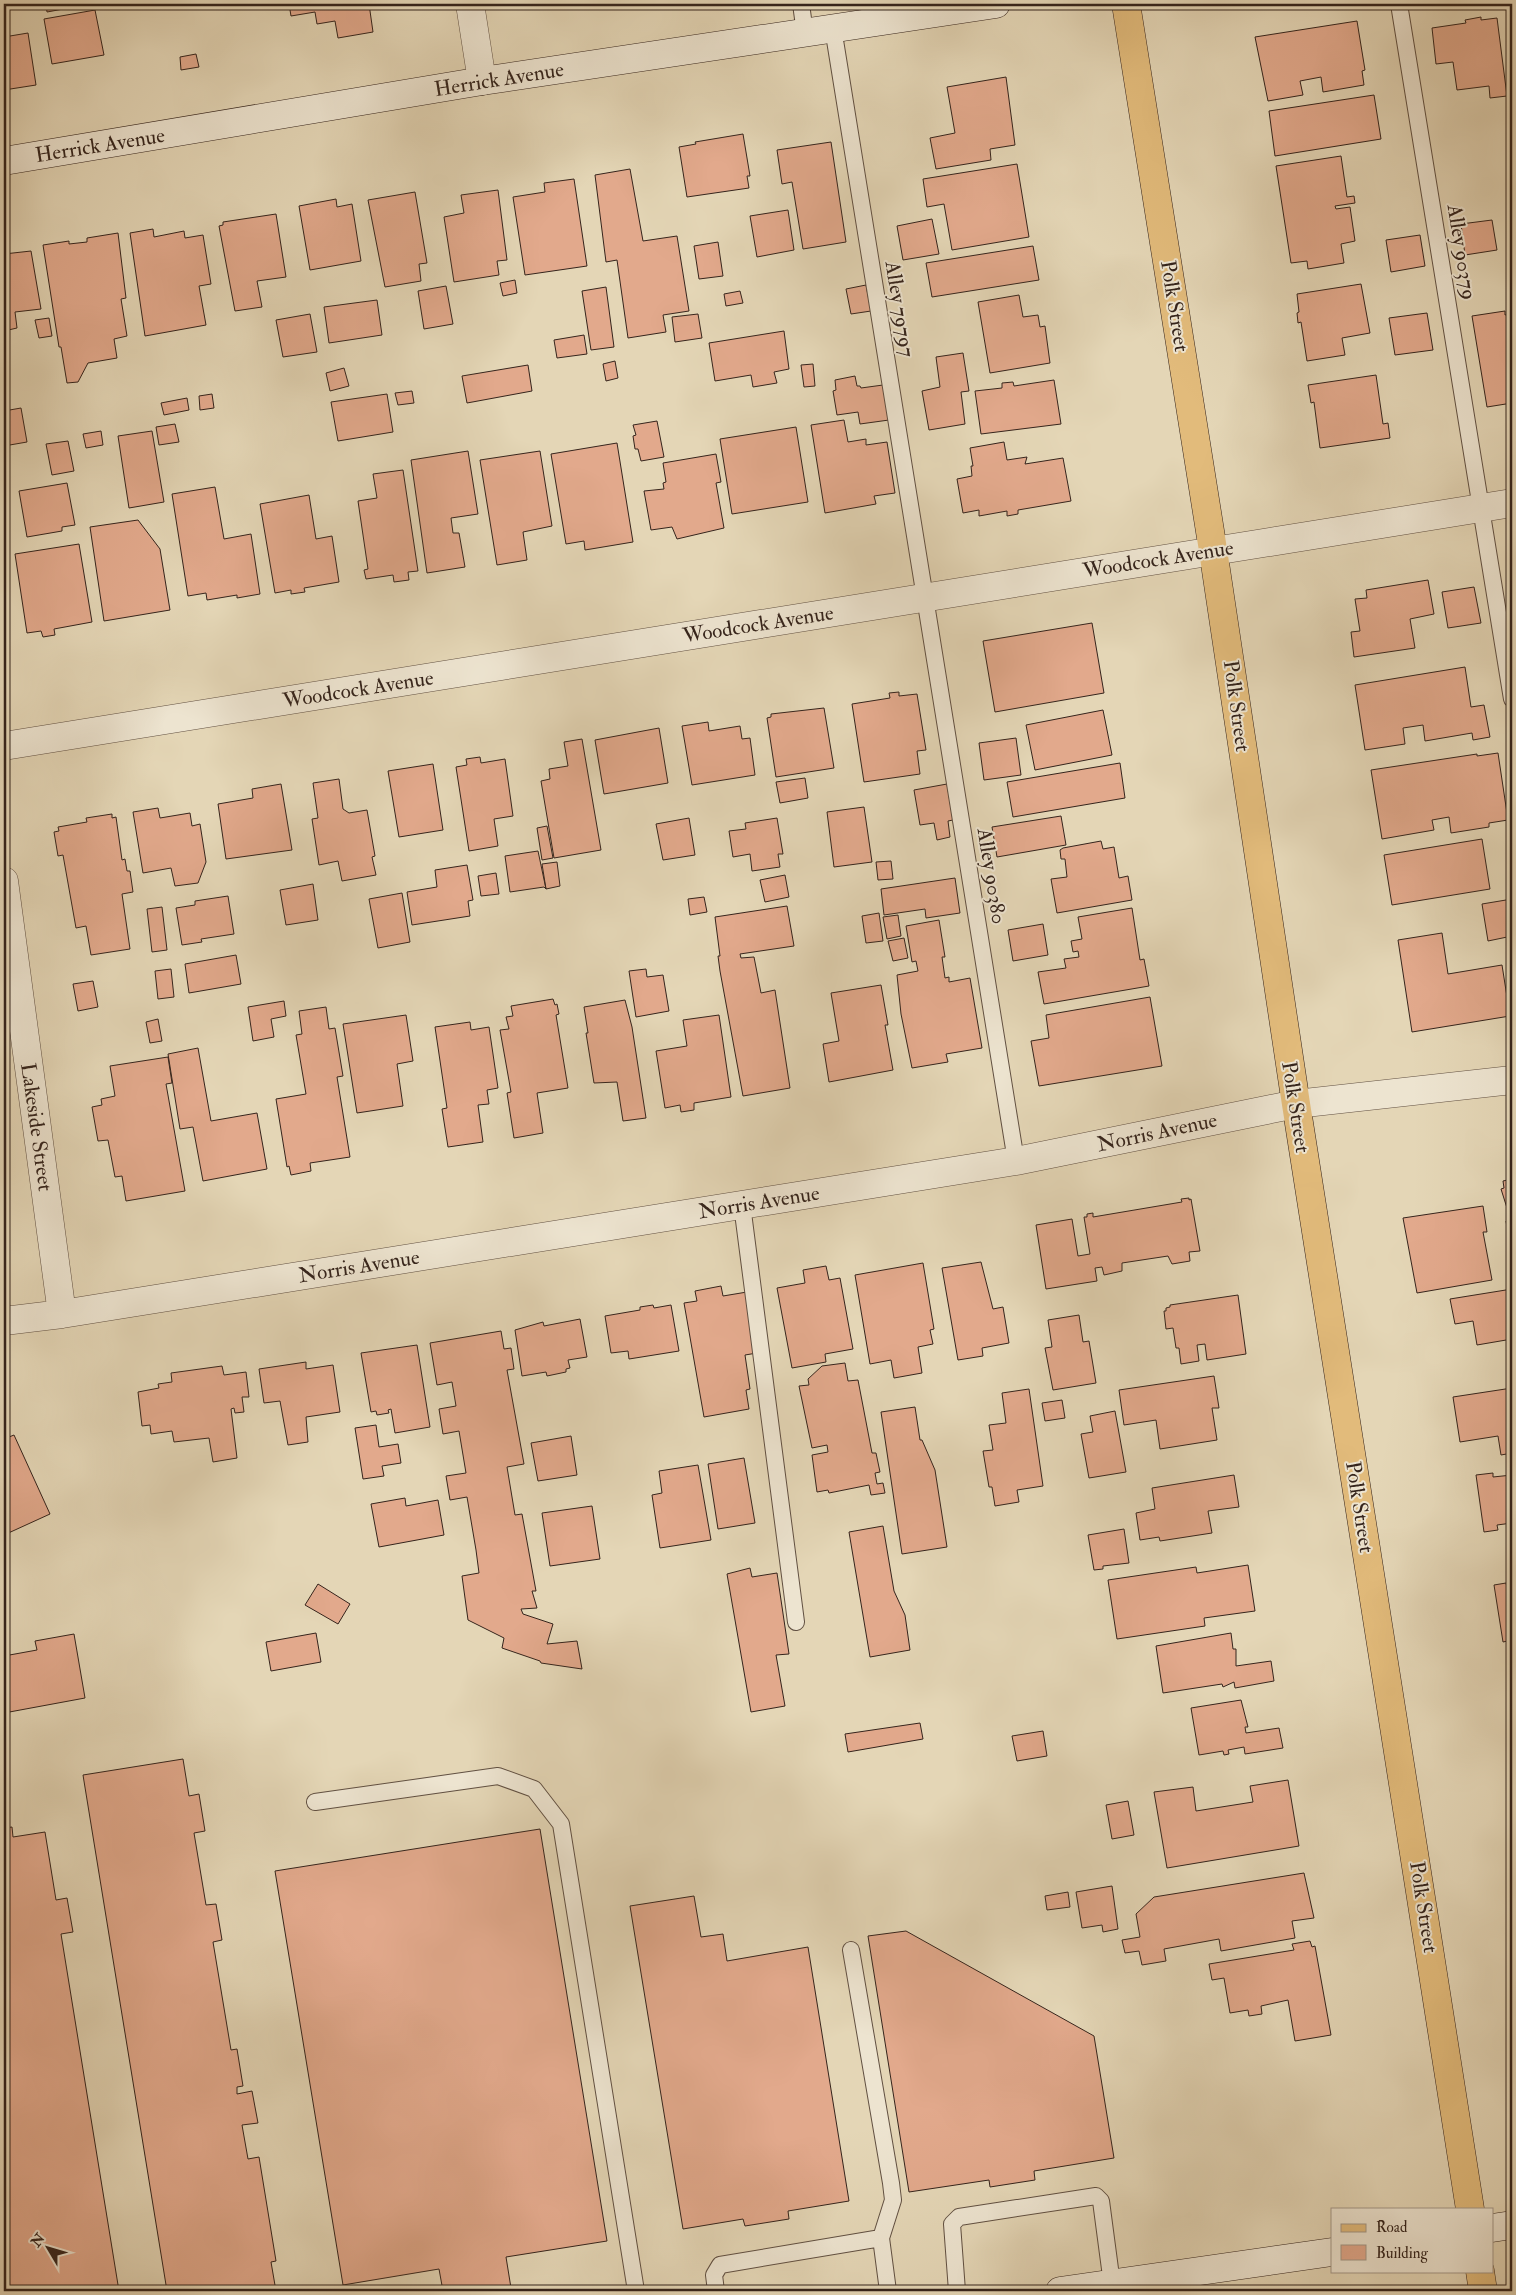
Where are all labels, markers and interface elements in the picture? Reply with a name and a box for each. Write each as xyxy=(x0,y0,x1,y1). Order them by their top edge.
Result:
street label: Herrick Avenue xyxy=(432,56,566,103)
street label: Herrick Avenue xyxy=(33,122,167,169)
street label: Alley 90379 xyxy=(1440,201,1482,302)
street label: Alley 79797 xyxy=(878,258,920,359)
street label: Polk Street xyxy=(1154,258,1195,354)
street label: Woodcock Avenue xyxy=(1080,534,1236,585)
street label: Woodcock Avenue xyxy=(680,599,836,650)
street label: Polk Street xyxy=(1217,659,1256,754)
street label: Woodcock Avenue xyxy=(280,664,436,715)
street label: Alley 90380 xyxy=(970,825,1012,926)
street label: Polk Street xyxy=(1275,1059,1316,1155)
street label: Lakeside Street xyxy=(14,1061,59,1193)
street label: Norris Avenue xyxy=(1095,1107,1220,1158)
street label: Norris Avenue xyxy=(697,1180,822,1225)
street label: Norris Avenue xyxy=(297,1244,422,1289)
street label: Polk Street xyxy=(1339,1459,1380,1555)
street label: Polk Street xyxy=(1403,1859,1444,1955)
legend xyxy=(1331,2208,1494,2272)
text: Road xyxy=(1376,2218,1408,2237)
north arrow xyxy=(22,2222,72,2272)
text: N xyxy=(27,2230,49,2251)
text: Building xyxy=(1376,2244,1428,2263)

